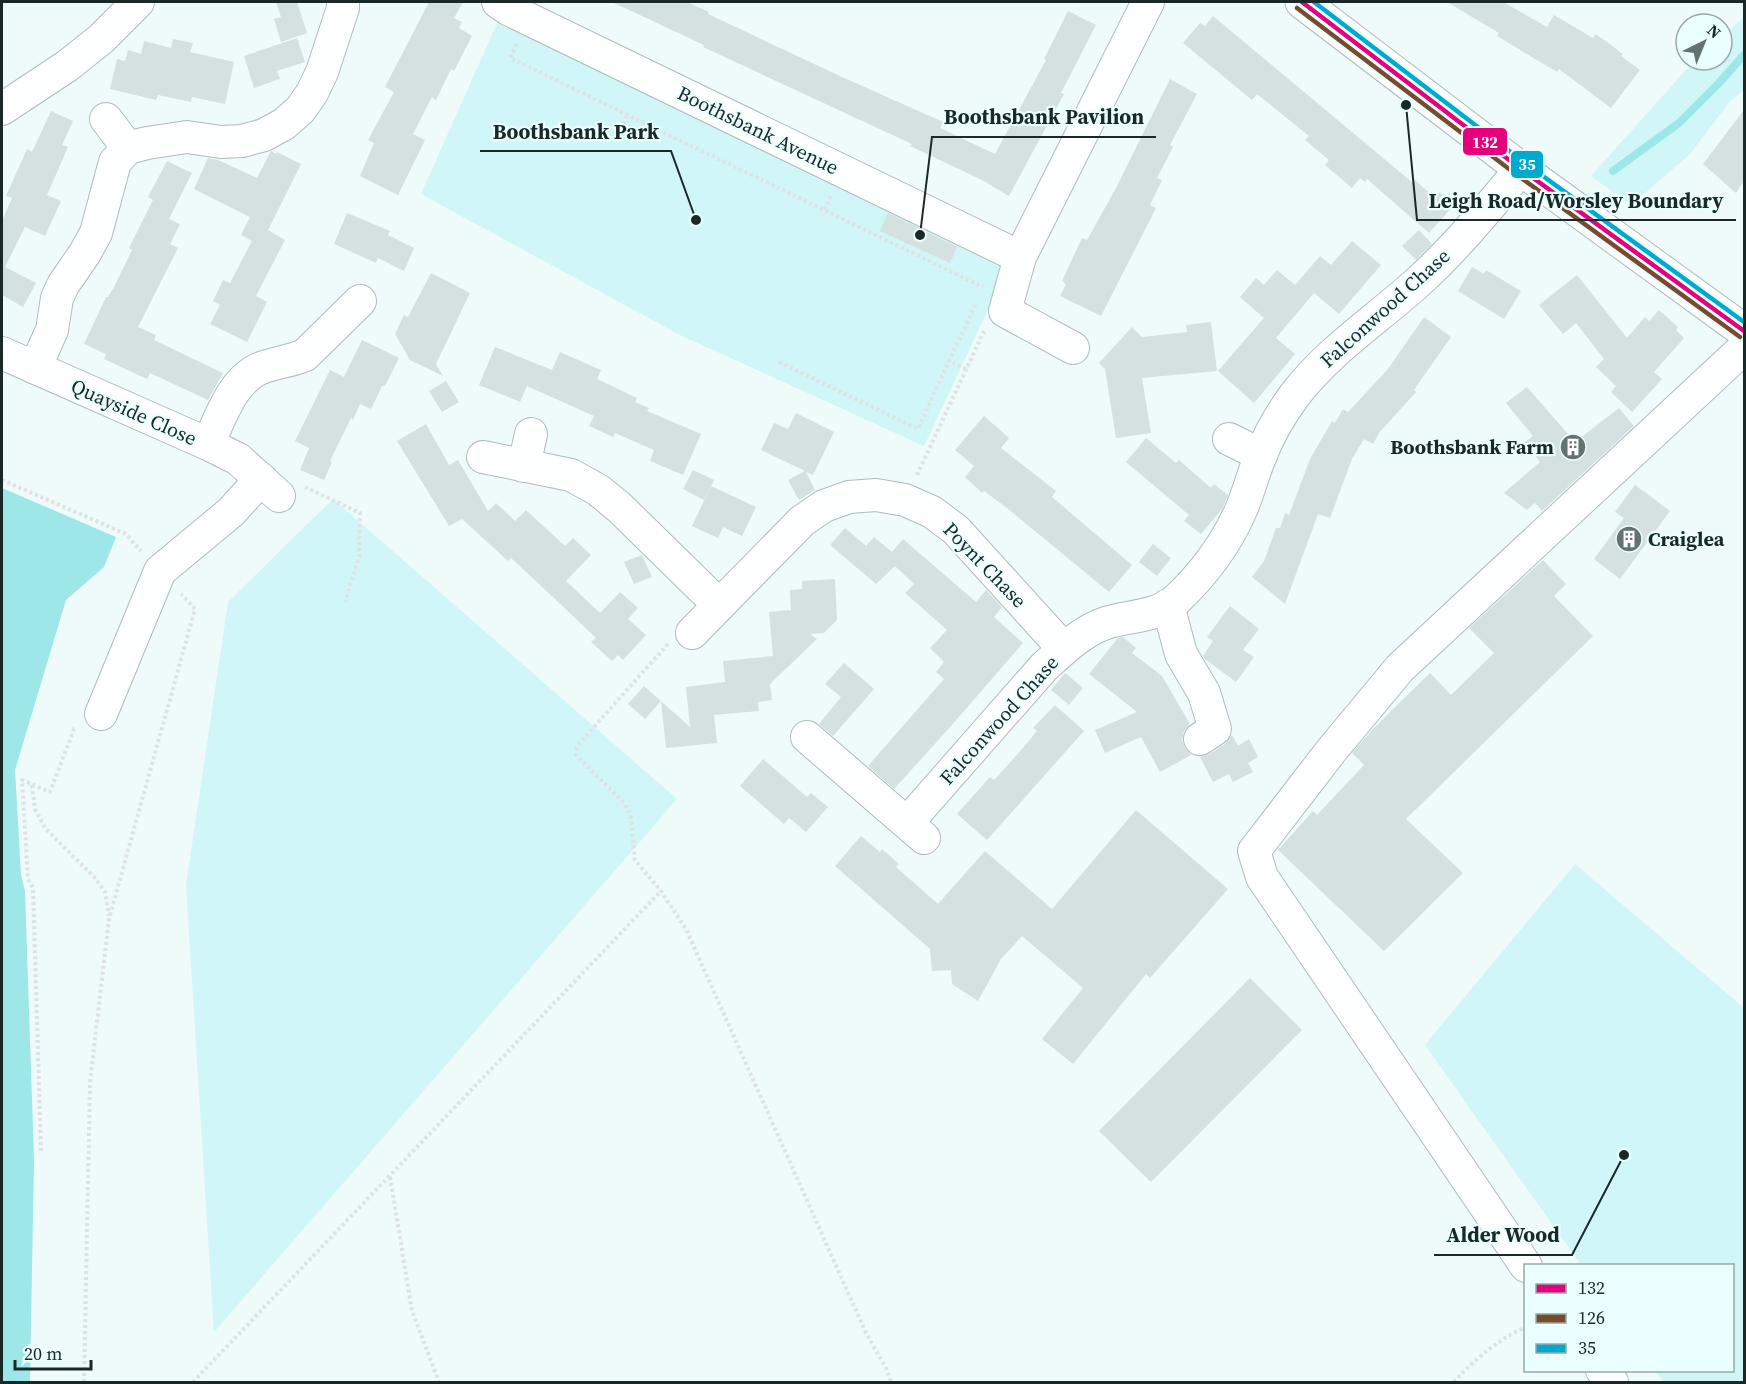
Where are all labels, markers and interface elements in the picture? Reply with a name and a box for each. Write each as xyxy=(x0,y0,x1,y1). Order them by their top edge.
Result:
north arrow xyxy=(1674,12,1734,72)
text: N xyxy=(1702,19,1726,43)
street label: Boothsbank Avenue xyxy=(673,79,843,181)
callout: Boothsbank Pavilion xyxy=(932,98,1156,137)
text: Boothsbank Pavilion xyxy=(944,102,1144,131)
callout: Boothsbank Park xyxy=(480,112,671,151)
text: Boothsbank Park xyxy=(493,117,660,146)
line badge: 132 xyxy=(1462,127,1508,156)
text: 132 xyxy=(1472,131,1498,153)
line badge: 35 xyxy=(1510,150,1544,179)
text: 35 xyxy=(1518,153,1536,175)
callout: Leigh Road/Worsley Boundary xyxy=(1417,181,1736,220)
text: Leigh Road/Worsley Boundary xyxy=(1429,186,1724,215)
street label: Falconwood Chase xyxy=(1314,242,1456,374)
street label: Quayside Close xyxy=(67,372,201,452)
building icon: Boothsbank Farm xyxy=(1558,432,1588,462)
place label: Boothsbank Farm xyxy=(1390,433,1554,461)
street label: Poynt Chase xyxy=(937,516,1033,614)
building icon: Craiglea xyxy=(1614,524,1644,554)
place label: Craiglea xyxy=(1648,525,1725,553)
street label: Falconwood Chase xyxy=(933,649,1065,791)
callout: Alder Wood xyxy=(1434,1216,1572,1255)
text: Alder Wood xyxy=(1446,1220,1560,1249)
legend xyxy=(1524,1264,1734,1372)
text: 132 xyxy=(1578,1275,1605,1300)
text: 126 xyxy=(1578,1305,1605,1330)
scale bar xyxy=(15,1333,92,1371)
text: 35 xyxy=(1578,1335,1596,1360)
text: 20 m xyxy=(24,1341,62,1366)

